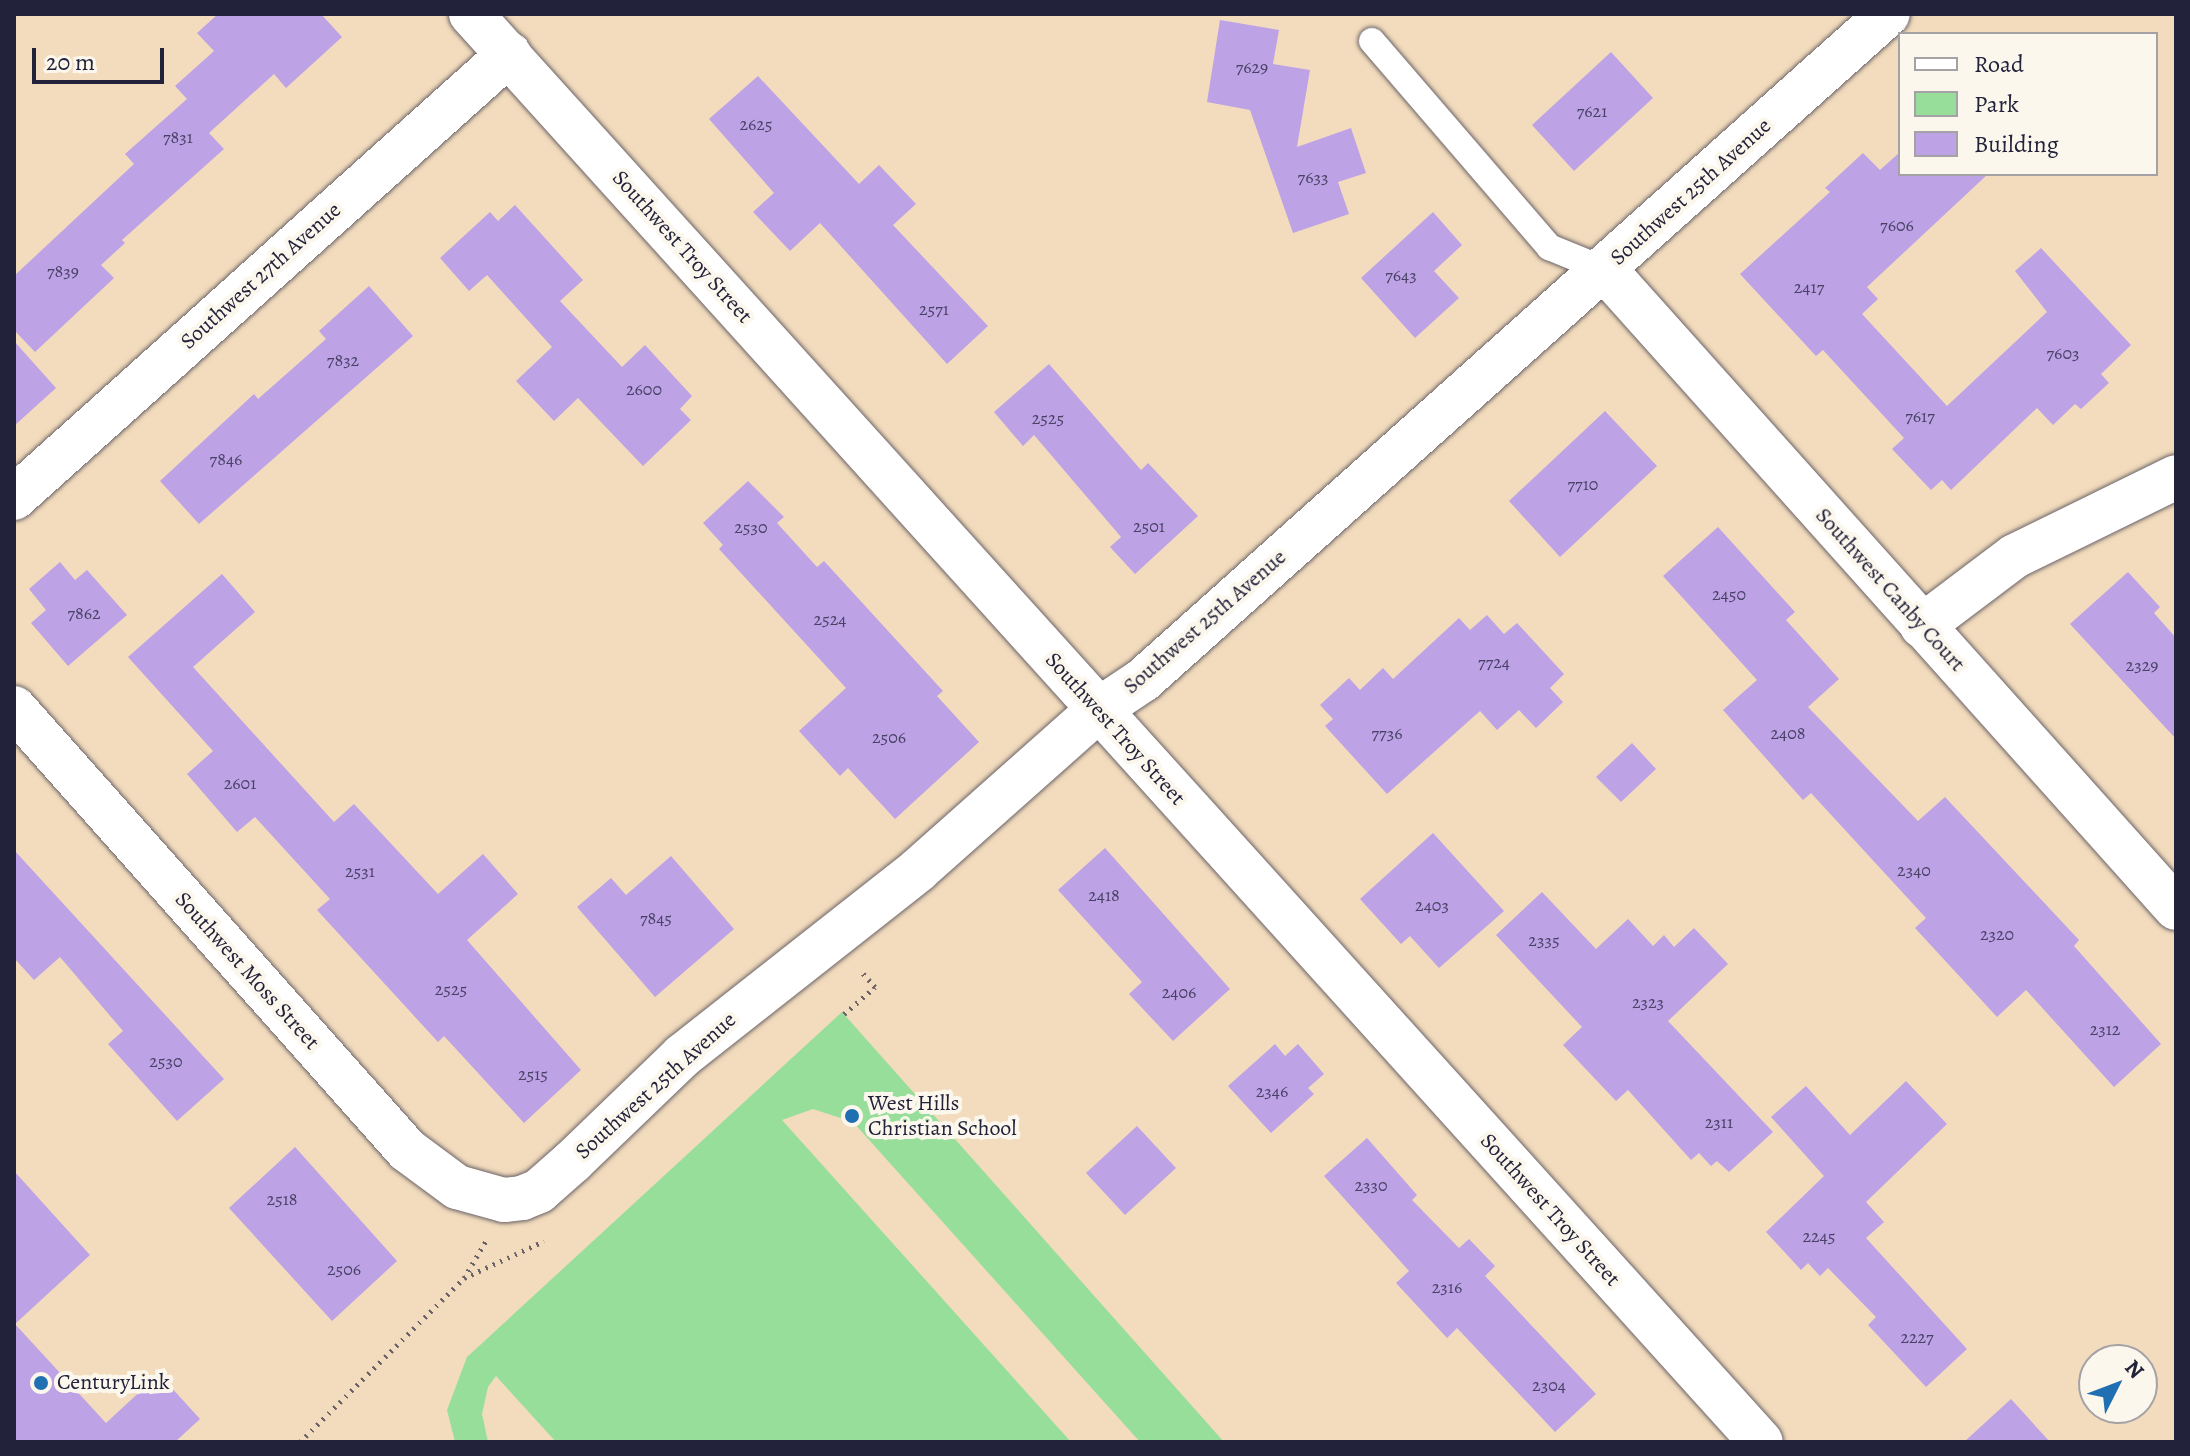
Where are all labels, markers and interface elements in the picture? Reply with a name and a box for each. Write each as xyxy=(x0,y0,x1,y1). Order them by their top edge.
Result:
scale bar xyxy=(36,32,168,82)
legend xyxy=(1898,32,2158,176)
text: 20 m xyxy=(46,46,95,78)
text: Road xyxy=(1974,48,2024,80)
house number: 7629 xyxy=(1236,56,1268,78)
text: Park xyxy=(1974,88,2019,120)
house number: 7621 xyxy=(1577,100,1607,122)
house number: 2625 xyxy=(739,113,773,135)
street label: Southwest 25th Avenue xyxy=(1605,113,1777,271)
house number: 7831 xyxy=(163,126,193,148)
text: Building xyxy=(1974,128,2059,160)
street label: Southwest Troy Street xyxy=(606,165,758,329)
house number: 7633 xyxy=(1298,166,1328,188)
street label: Southwest 27th Avenue xyxy=(175,197,347,355)
house number: 7606 xyxy=(1880,214,1914,236)
house number: 7839 xyxy=(47,260,79,282)
house number: 7643 xyxy=(1385,264,1417,286)
house number: 2417 xyxy=(1794,276,1824,298)
house number: 2571 xyxy=(919,298,949,320)
house number: 7603 xyxy=(2047,342,2079,364)
house number: 7832 xyxy=(327,349,359,371)
house number: 2600 xyxy=(626,378,662,400)
house number: 7617 xyxy=(1905,405,1935,427)
house number: 2525 xyxy=(1032,407,1064,429)
house number: 7846 xyxy=(210,448,242,470)
house number: 7710 xyxy=(1568,473,1598,495)
street label: Southwest Canby Court xyxy=(1810,503,1970,677)
house number: 2501 xyxy=(1133,515,1165,537)
house number: 2530 xyxy=(734,516,768,538)
street label: Southwest 25th Avenue xyxy=(1118,544,1292,700)
house number: 2450 xyxy=(1712,583,1746,605)
house number: 7862 xyxy=(67,602,101,624)
house number: 2524 xyxy=(814,608,846,630)
street label: Southwest Troy Street xyxy=(1039,647,1191,811)
house number: 7724 xyxy=(1478,651,1510,673)
house number: 2329 xyxy=(2126,654,2158,676)
house number: 7736 xyxy=(1372,722,1402,744)
house number: 2408 xyxy=(1770,722,1806,744)
house number: 2506 xyxy=(872,726,906,748)
house number: 2601 xyxy=(224,772,256,794)
house number: 2340 xyxy=(1897,859,1931,881)
house number: 2531 xyxy=(345,860,375,882)
house number: 2418 xyxy=(1088,884,1120,906)
street label: Southwest Moss Street xyxy=(169,887,325,1055)
house number: 2403 xyxy=(1415,894,1449,916)
house number: 7845 xyxy=(640,907,672,929)
house number: 2320 xyxy=(1980,923,2014,945)
house number: 2335 xyxy=(1528,929,1560,951)
house number: 2525 xyxy=(435,978,467,1000)
house number: 2406 xyxy=(1162,981,1196,1003)
house number: 2323 xyxy=(1632,991,1664,1013)
street label: Southwest 25th Avenue xyxy=(570,1007,742,1165)
house number: 2312 xyxy=(2090,1018,2120,1040)
house number: 2530 xyxy=(149,1050,183,1072)
house number: 2515 xyxy=(518,1063,548,1085)
house number: 2346 xyxy=(1256,1080,1288,1102)
place label: West Hills Christian School xyxy=(868,1090,1017,1142)
marker: West Hills Christian School xyxy=(843,1107,861,1125)
house number: 2311 xyxy=(1705,1111,1733,1133)
street label: Southwest Troy Street xyxy=(1474,1128,1626,1292)
house number: 2330 xyxy=(1354,1174,1388,1196)
house number: 2518 xyxy=(266,1188,298,1210)
house number: 2245 xyxy=(1803,1225,1835,1247)
house number: 2506 xyxy=(327,1258,361,1280)
house number: 2316 xyxy=(1432,1276,1462,1298)
house number: 2227 xyxy=(1900,1326,1934,1348)
north arrow xyxy=(2078,1344,2158,1424)
text: N xyxy=(2118,1353,2151,1385)
place label: CenturyLink xyxy=(57,1370,170,1396)
marker: CenturyLink xyxy=(32,1374,50,1392)
house number: 2304 xyxy=(1532,1374,1566,1396)

